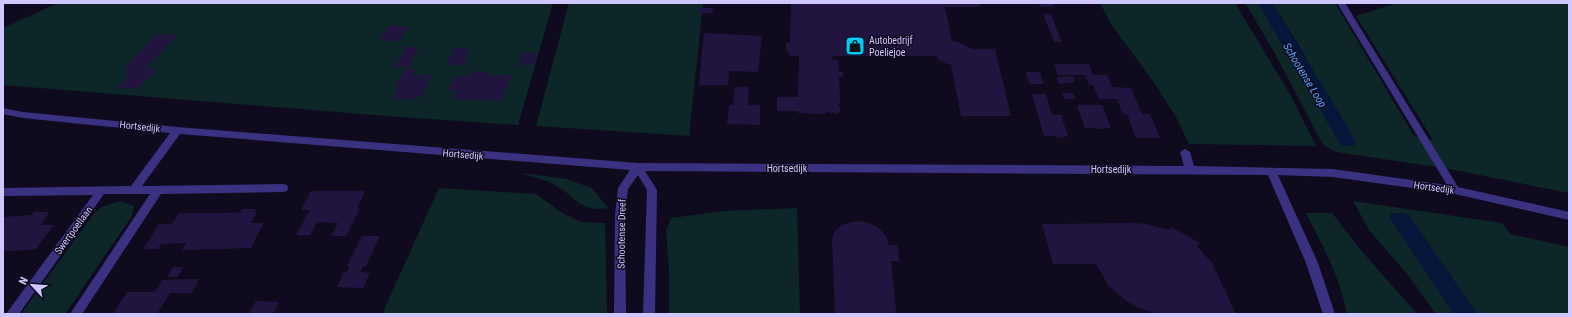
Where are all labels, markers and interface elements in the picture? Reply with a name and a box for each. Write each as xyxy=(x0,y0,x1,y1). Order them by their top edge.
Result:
shop icon: Autobedrijf Poeliejoe xyxy=(844,35,866,57)
place label: Autobedrijf Poeliejoe xyxy=(869,35,914,58)
water label: Schootense Loop xyxy=(1280,41,1329,110)
street label: Hortsedijk xyxy=(119,119,161,134)
street label: Hortsedijk xyxy=(442,147,484,162)
street label: Hortsedijk xyxy=(767,163,808,174)
street label: Hortsedijk xyxy=(1091,164,1132,175)
street label: Hortsedijk xyxy=(1413,179,1455,196)
street label: Schootense Dreef xyxy=(615,198,628,269)
street label: Swertpoellaan xyxy=(52,204,94,256)
north arrow xyxy=(12,265,52,305)
text: N xyxy=(16,275,31,287)

